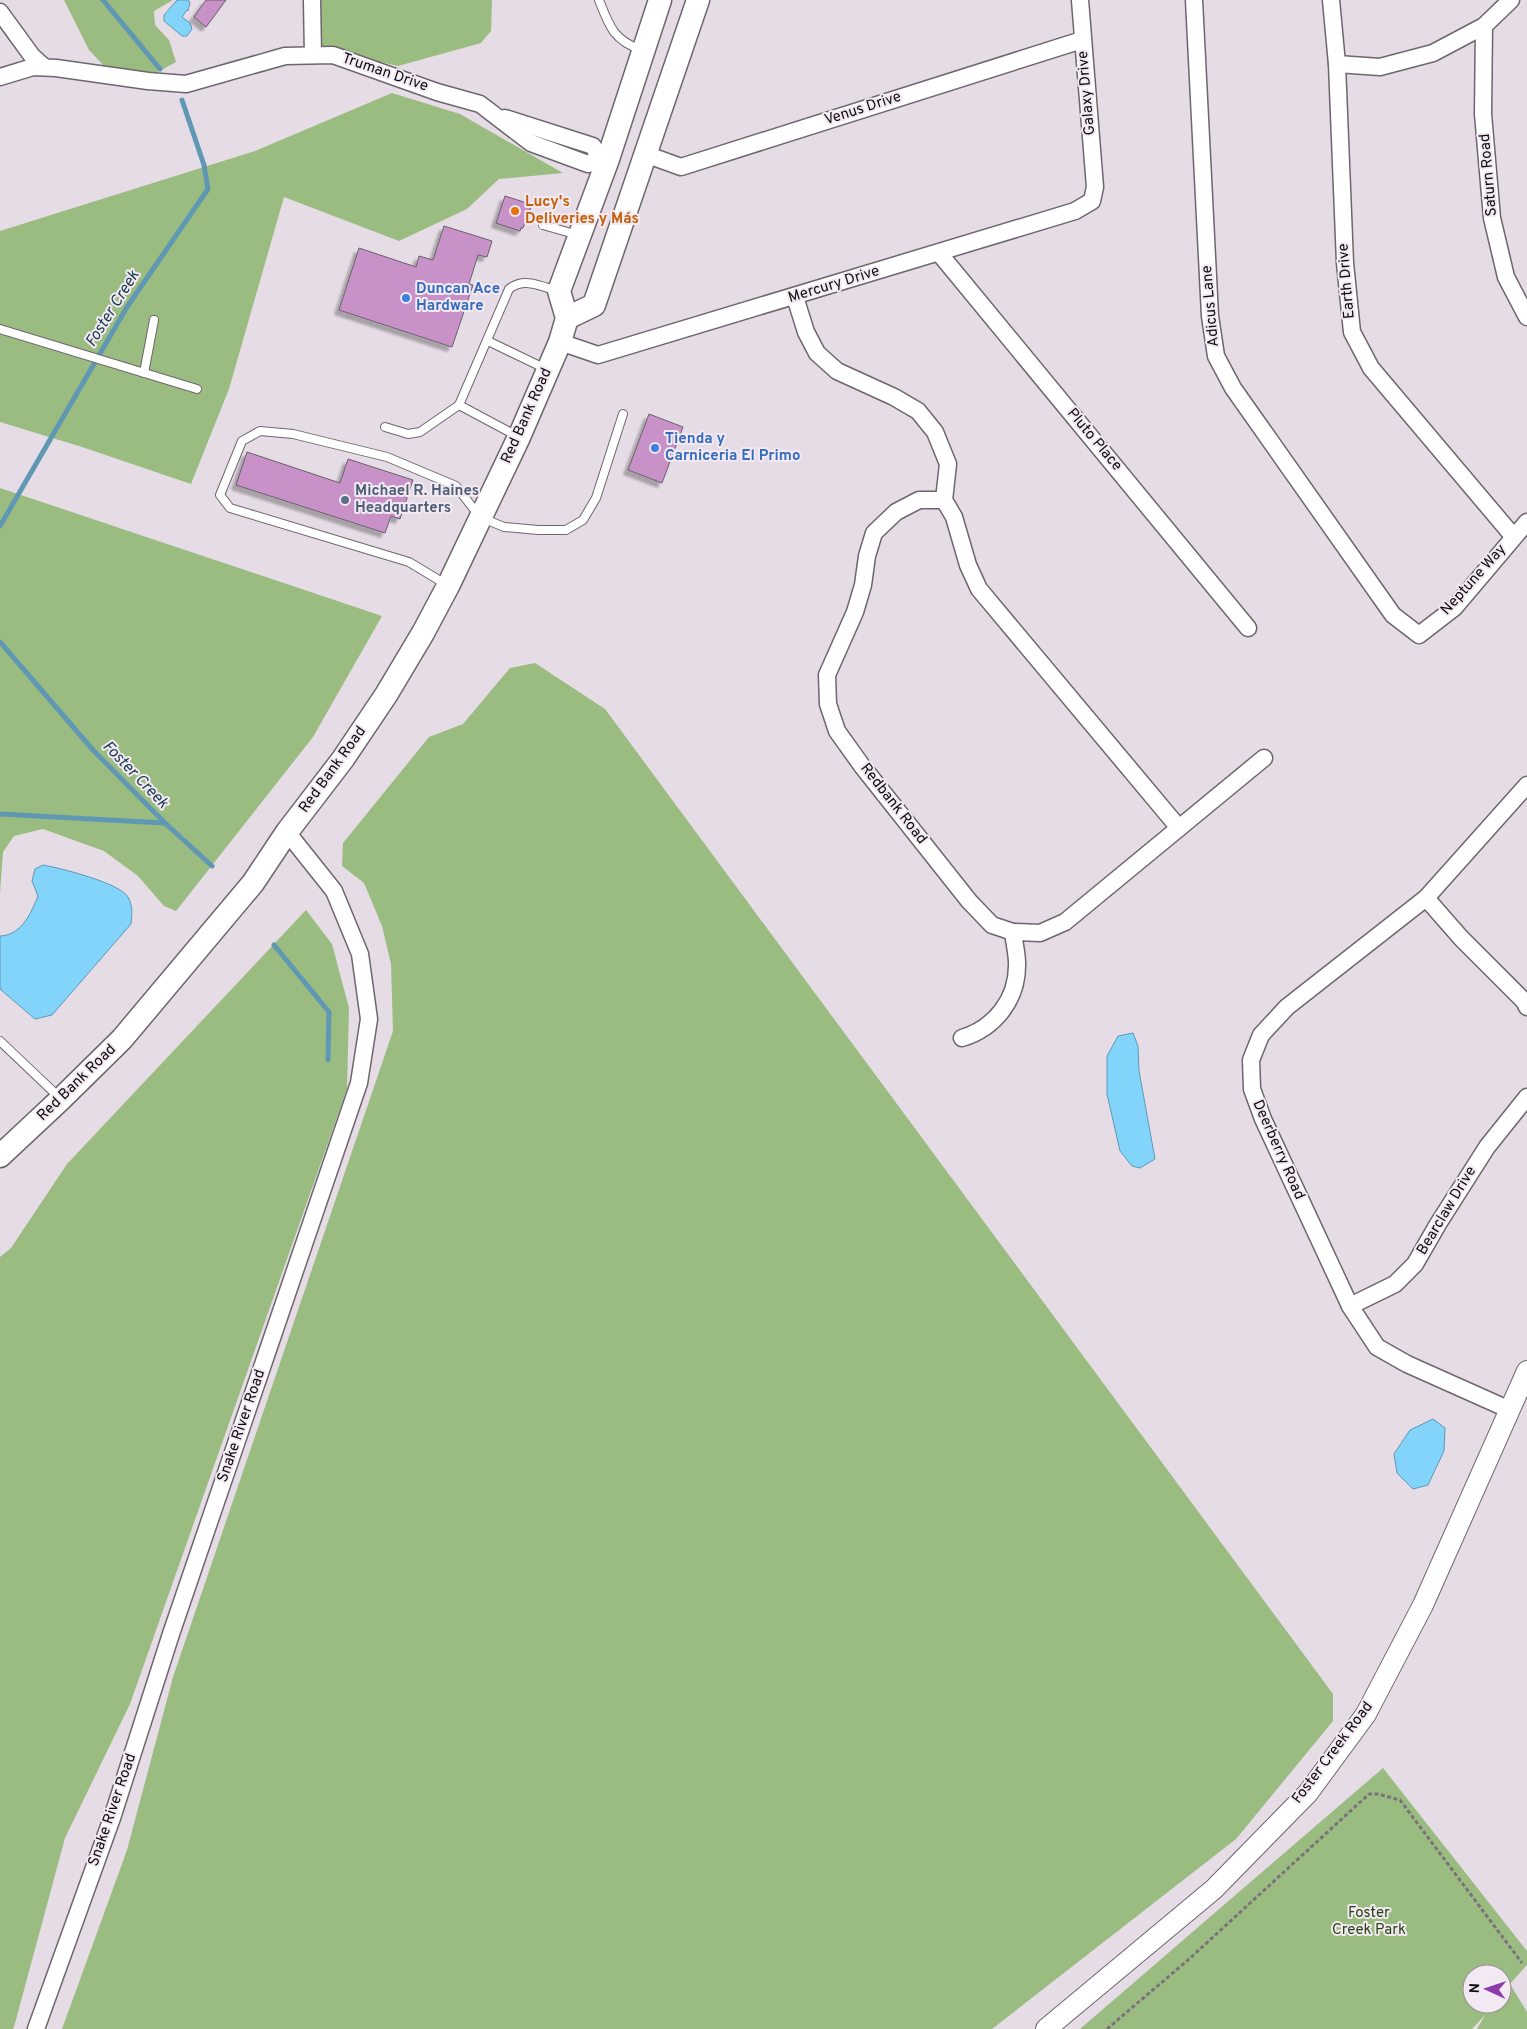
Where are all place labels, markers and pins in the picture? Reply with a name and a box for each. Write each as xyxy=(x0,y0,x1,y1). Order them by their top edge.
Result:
place label: Lucy's Deliveries y Más xyxy=(525,193,639,229)
marker: Lucy's Deliveries y Más xyxy=(509,205,521,217)
place label: Duncan Ace Hardware xyxy=(416,280,500,316)
marker: Duncan Ace Hardware xyxy=(400,292,412,304)
place label: Tienda y Carniceria El Primo xyxy=(665,430,800,466)
marker: Tienda y Carniceria El Primo xyxy=(649,442,661,454)
place label: Michael R. Haines Headquarters xyxy=(355,482,479,518)
marker: Michael R. Haines Headquarters xyxy=(339,494,351,506)

